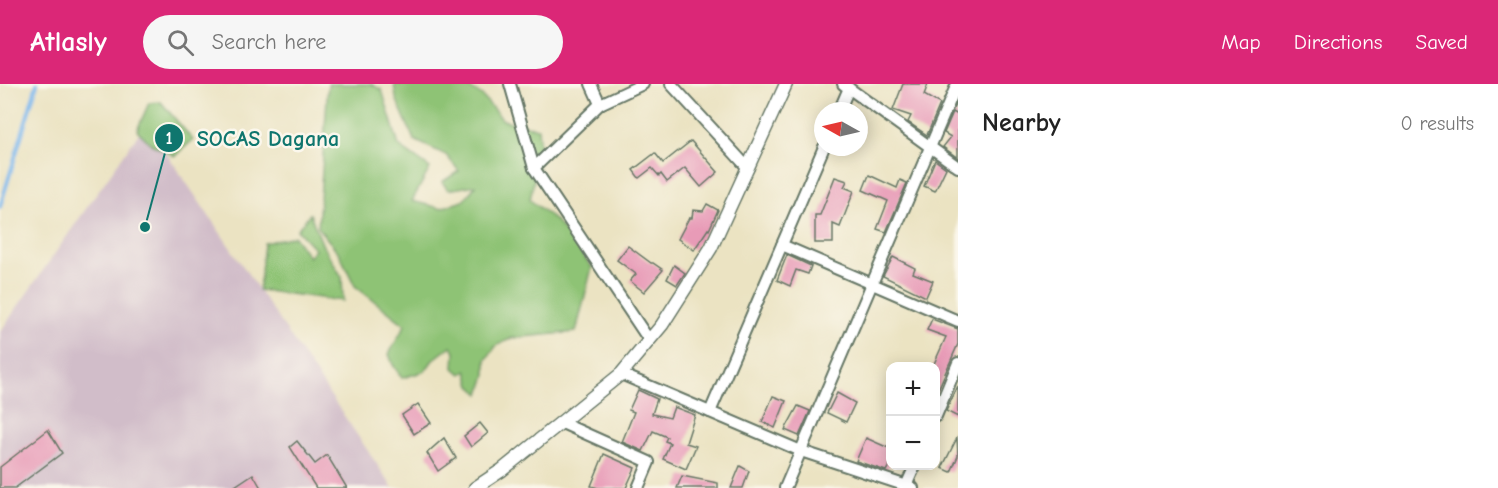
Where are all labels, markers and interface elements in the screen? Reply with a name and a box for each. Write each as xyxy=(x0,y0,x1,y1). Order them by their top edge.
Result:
search box xyxy=(143,15,563,69)
text: Atlasly xyxy=(30,26,107,58)
icon: search xyxy=(164,26,197,59)
text: Search here xyxy=(212,29,326,55)
text: Map xyxy=(1221,30,1261,54)
text: Directions xyxy=(1294,30,1383,54)
text: Saved xyxy=(1416,30,1468,54)
north arrow xyxy=(814,102,868,156)
text: Nearby xyxy=(982,108,1061,138)
text: 0 results xyxy=(1401,112,1474,135)
callout: SOCAS Dagana xyxy=(154,118,351,158)
text: SOCAS Dagana xyxy=(197,126,339,152)
text: 1 xyxy=(165,128,173,149)
map controls xyxy=(886,362,940,470)
button: + xyxy=(886,362,940,416)
button: − xyxy=(886,416,940,470)

